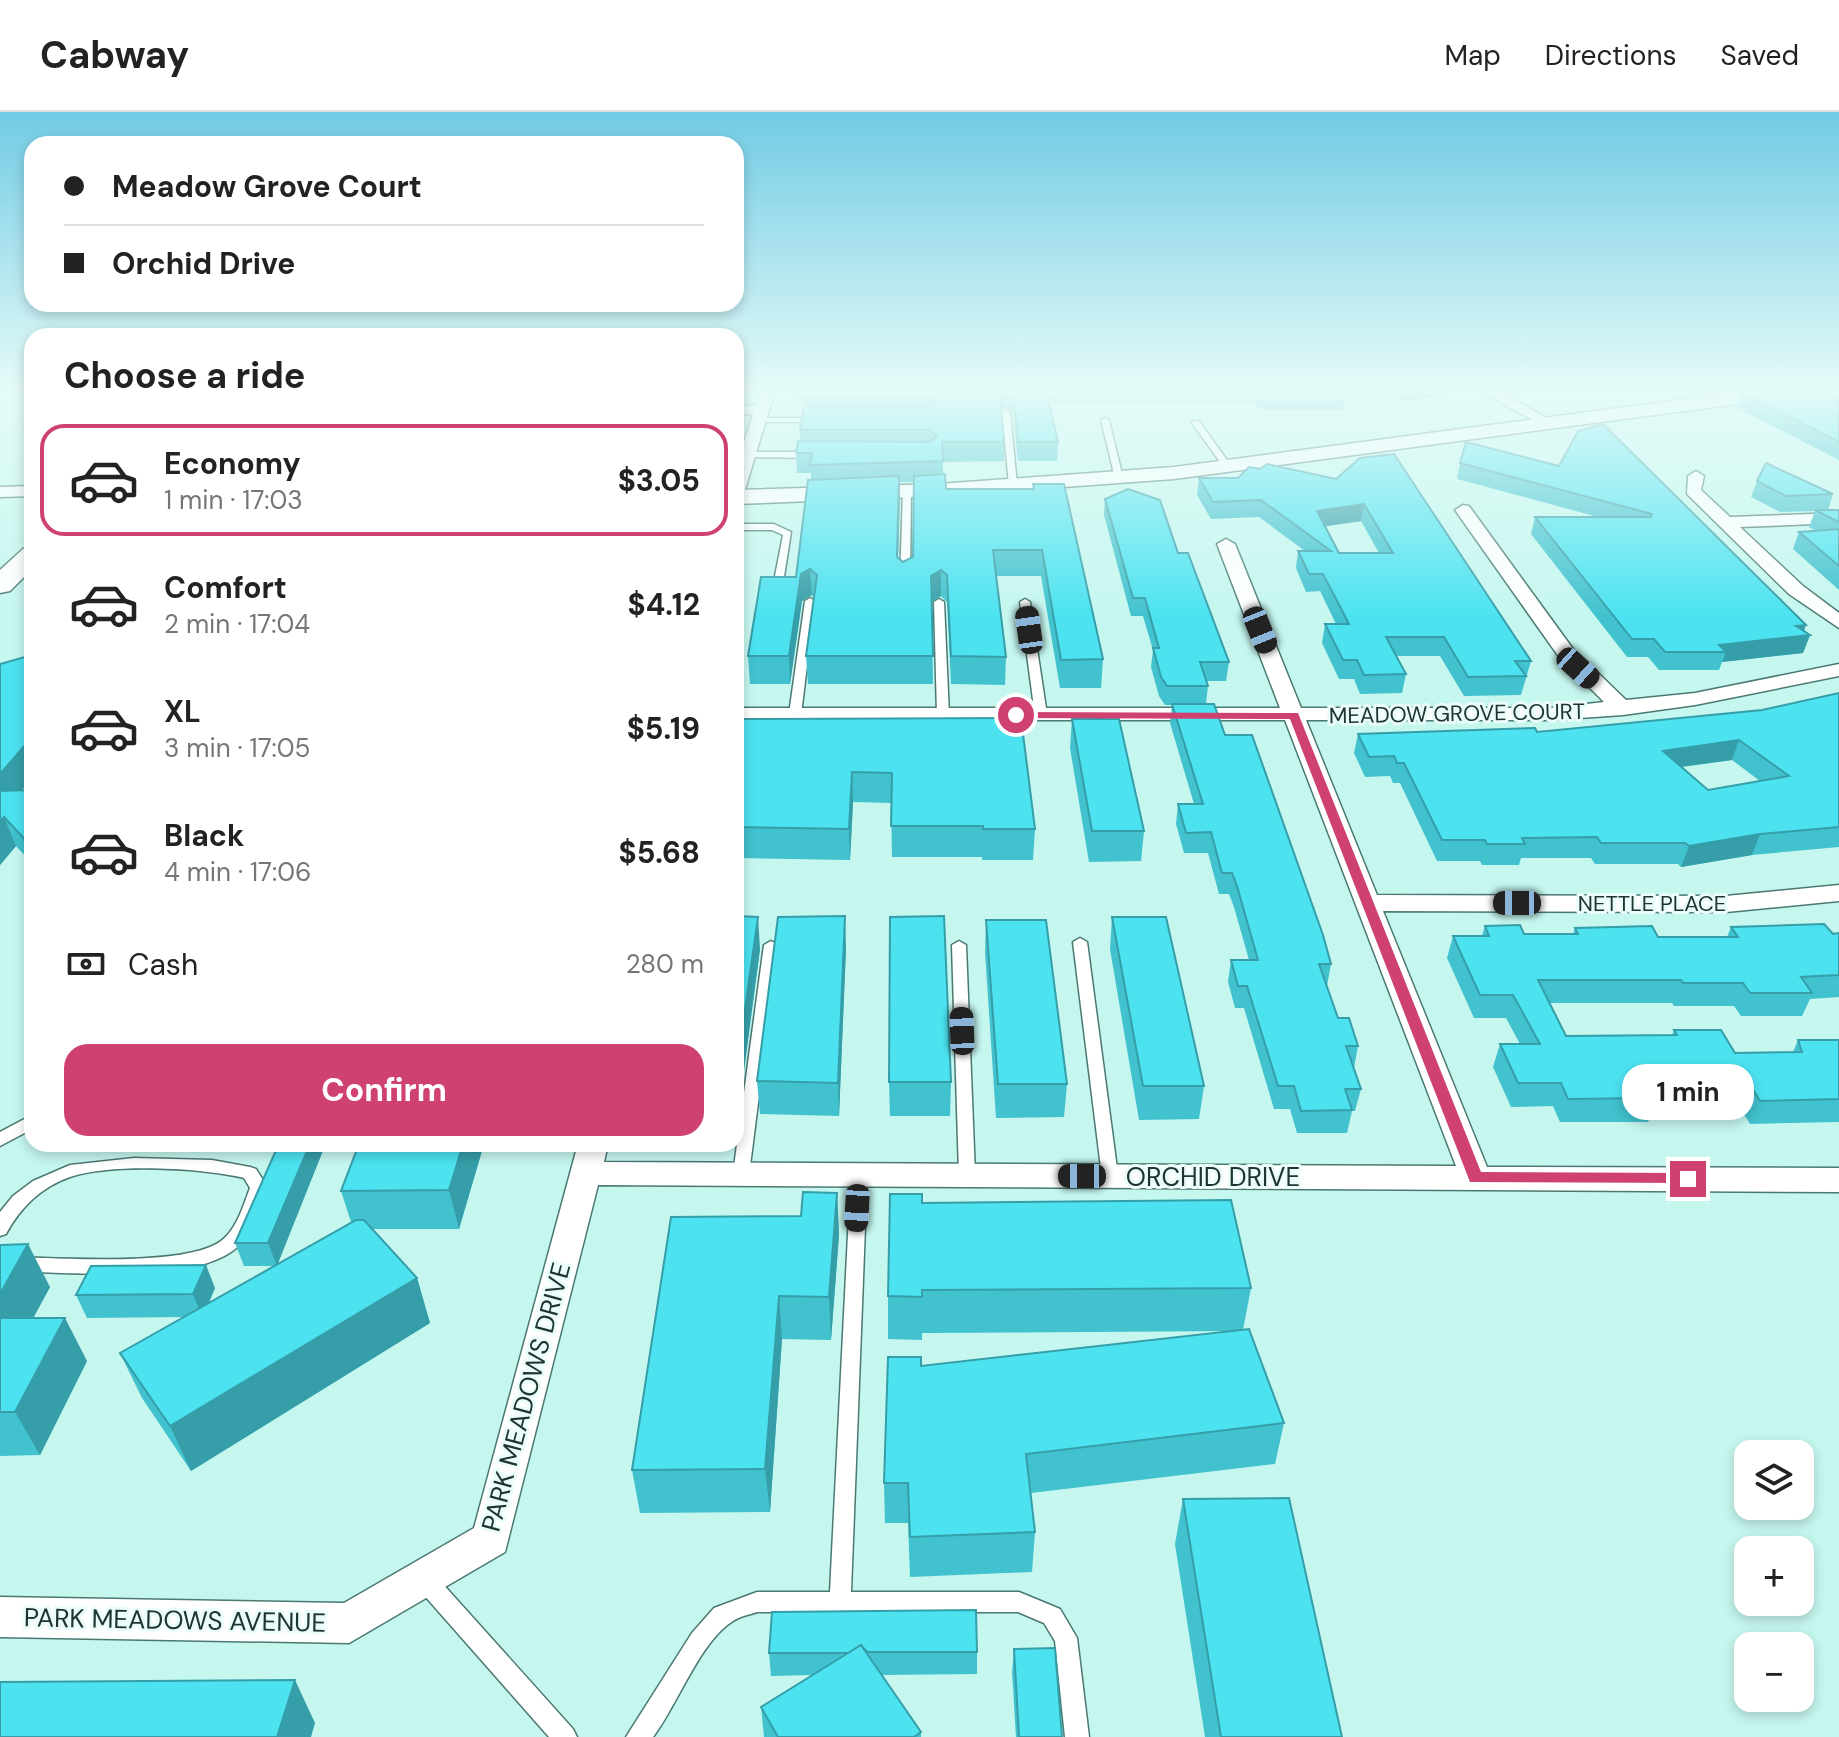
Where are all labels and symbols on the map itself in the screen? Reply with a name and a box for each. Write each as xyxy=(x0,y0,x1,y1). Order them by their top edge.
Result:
car xyxy=(1240,603,1280,657)
car xyxy=(1014,605,1044,655)
car xyxy=(1552,643,1604,693)
route start xyxy=(998,697,1034,733)
street label: MEADOW GROVE COURT xyxy=(1329,697,1585,730)
street label: NETTLE PLACE xyxy=(1578,889,1726,918)
car xyxy=(1493,891,1541,915)
car xyxy=(949,1007,975,1055)
callout: 1 min xyxy=(1622,1063,1754,1119)
street label: ORCHID DRIVE xyxy=(1126,1160,1300,1194)
route end xyxy=(1670,1161,1706,1197)
car xyxy=(1058,1164,1106,1188)
car xyxy=(844,1183,870,1233)
street label: PARK MEADOWS DRIVE xyxy=(474,1259,578,1535)
street label: PARK MEADOWS AVENUE xyxy=(24,1600,326,1640)

